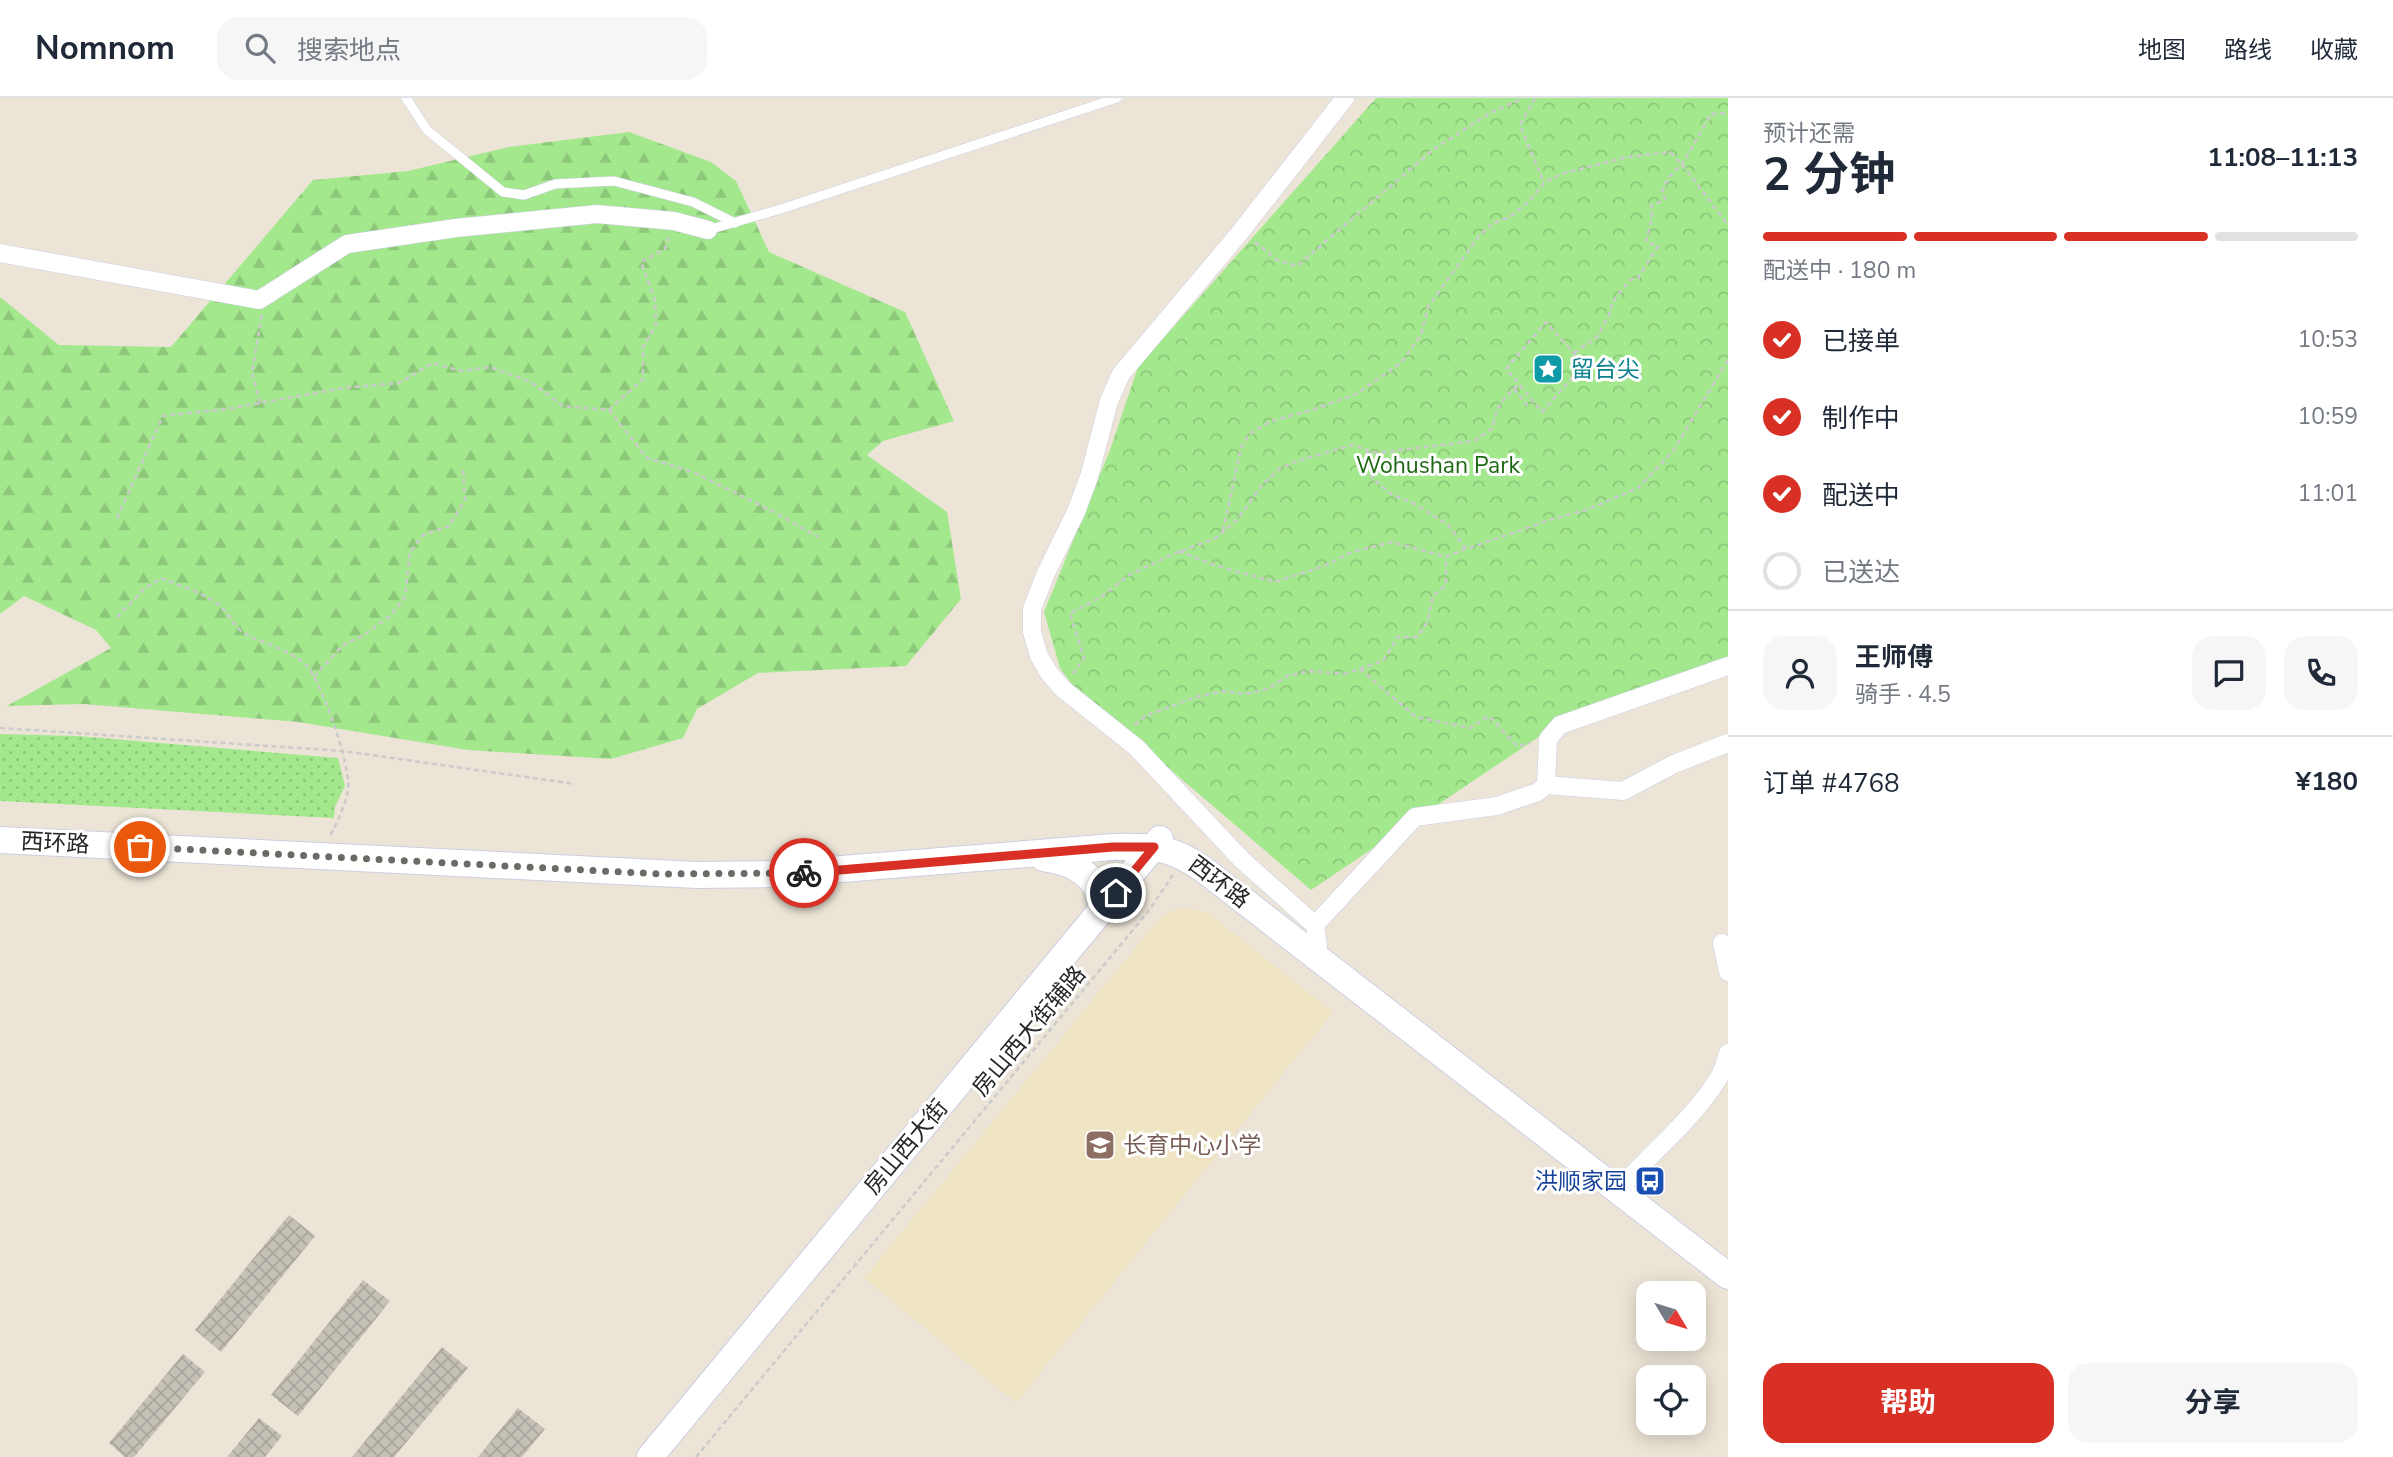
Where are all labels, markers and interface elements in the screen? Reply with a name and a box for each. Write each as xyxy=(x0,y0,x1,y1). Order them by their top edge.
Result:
search box xyxy=(217,17,707,80)
text: Nomnom xyxy=(35,26,175,71)
icon: search xyxy=(241,29,279,67)
text: 搜索地点 xyxy=(297,33,401,68)
text: 地图 xyxy=(2138,34,2186,66)
text: 路线 xyxy=(2224,34,2272,66)
text: 收藏 xyxy=(2310,34,2358,66)
text: 预计还需 xyxy=(1763,118,1855,149)
text: 11:08–11:13 xyxy=(2207,140,2358,175)
text: 2 分钟 xyxy=(1763,143,1895,206)
text: 配送中 · 180 m xyxy=(1763,255,1916,286)
icon: check xyxy=(1763,321,1801,359)
text: 已接单 xyxy=(1822,324,1900,359)
text: 10:53 xyxy=(2298,324,2358,355)
place icon: 留台尖 xyxy=(1531,352,1565,386)
place label: 留台尖 xyxy=(1571,354,1640,385)
icon: check xyxy=(1763,398,1801,436)
text: 制作中 xyxy=(1822,401,1900,436)
text: 10:59 xyxy=(2298,401,2358,432)
park label: Wohushan Park xyxy=(1356,450,1520,481)
icon: check xyxy=(1763,475,1801,513)
text: 配送中 xyxy=(1822,478,1900,513)
text: 11:01 xyxy=(2298,478,2358,509)
text: 已送达 xyxy=(1822,555,1900,590)
button: person xyxy=(1763,636,1837,710)
button: chat xyxy=(2192,636,2266,710)
button: phone xyxy=(2284,636,2358,710)
text: 王师傅 xyxy=(1855,640,1933,675)
text: 骑手 · 4.5 xyxy=(1855,679,1951,710)
text: ¥180 xyxy=(2296,764,2358,799)
text: 订单 #4768 xyxy=(1763,766,1900,801)
pin xyxy=(110,817,170,877)
street label: 西环路 xyxy=(20,826,90,860)
icon: bag xyxy=(121,828,159,866)
courier xyxy=(769,838,839,908)
street label: 西环路 xyxy=(1182,849,1256,915)
icon: bike xyxy=(785,854,823,892)
pin xyxy=(1086,863,1146,923)
icon: home xyxy=(1097,874,1135,912)
street label: 房山西大街辅路 xyxy=(965,959,1093,1103)
street label: 房山西大街 xyxy=(857,1093,955,1201)
school or university icon: 长育中心小学 xyxy=(1083,1128,1117,1162)
place label: 长育中心小学 xyxy=(1123,1130,1261,1161)
bus stop icon: 洪顺家园 xyxy=(1633,1164,1667,1198)
place label: 洪顺家园 xyxy=(1535,1166,1627,1197)
north arrow xyxy=(1636,1281,1706,1351)
map controls xyxy=(1636,1281,1706,1435)
button: 帮助 xyxy=(1763,1363,2054,1443)
button: 分享 xyxy=(2068,1363,2358,1443)
button: locate xyxy=(1636,1365,1706,1435)

